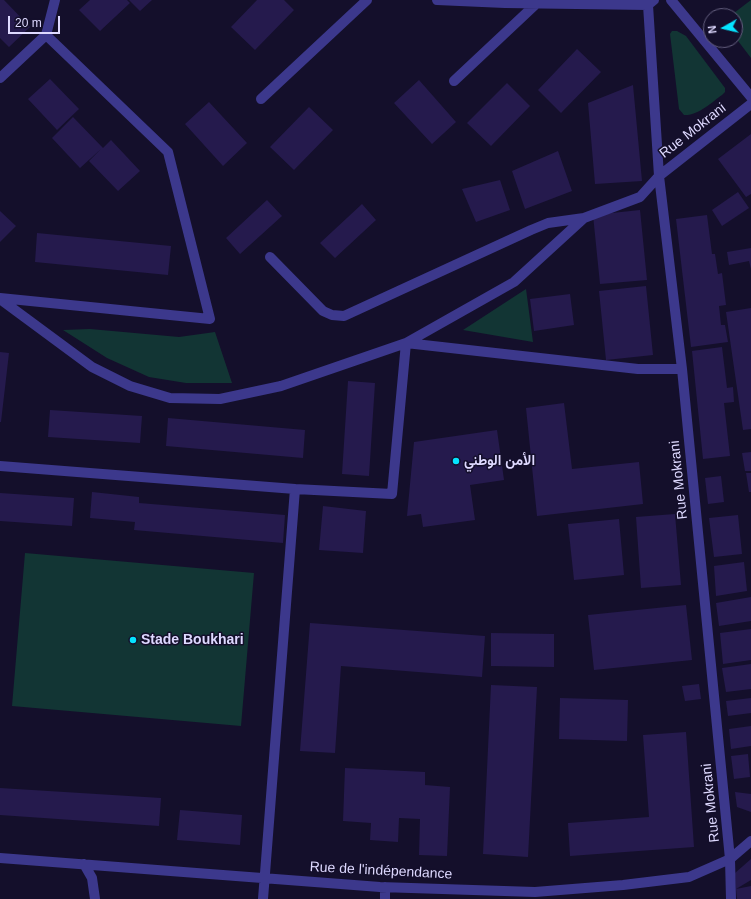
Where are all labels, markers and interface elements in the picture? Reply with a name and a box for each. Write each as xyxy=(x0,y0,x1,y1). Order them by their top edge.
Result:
scale bar xyxy=(10,8,62,34)
north arrow xyxy=(703,8,743,48)
text: 20 m xyxy=(15,16,42,30)
text: N xyxy=(706,25,719,34)
street label: Rue Mokrani xyxy=(657,100,729,162)
street label: Rue Mokrani xyxy=(666,440,692,520)
place label: الأمن الوطني xyxy=(464,453,535,469)
marker: الأمن الوطني xyxy=(451,456,461,466)
place label: Stade Boukhari xyxy=(141,632,244,648)
marker: Stade Boukhari xyxy=(128,635,138,645)
street label: Rue Mokrani xyxy=(698,763,724,843)
street label: Rue de l'indépendance xyxy=(309,859,453,883)

